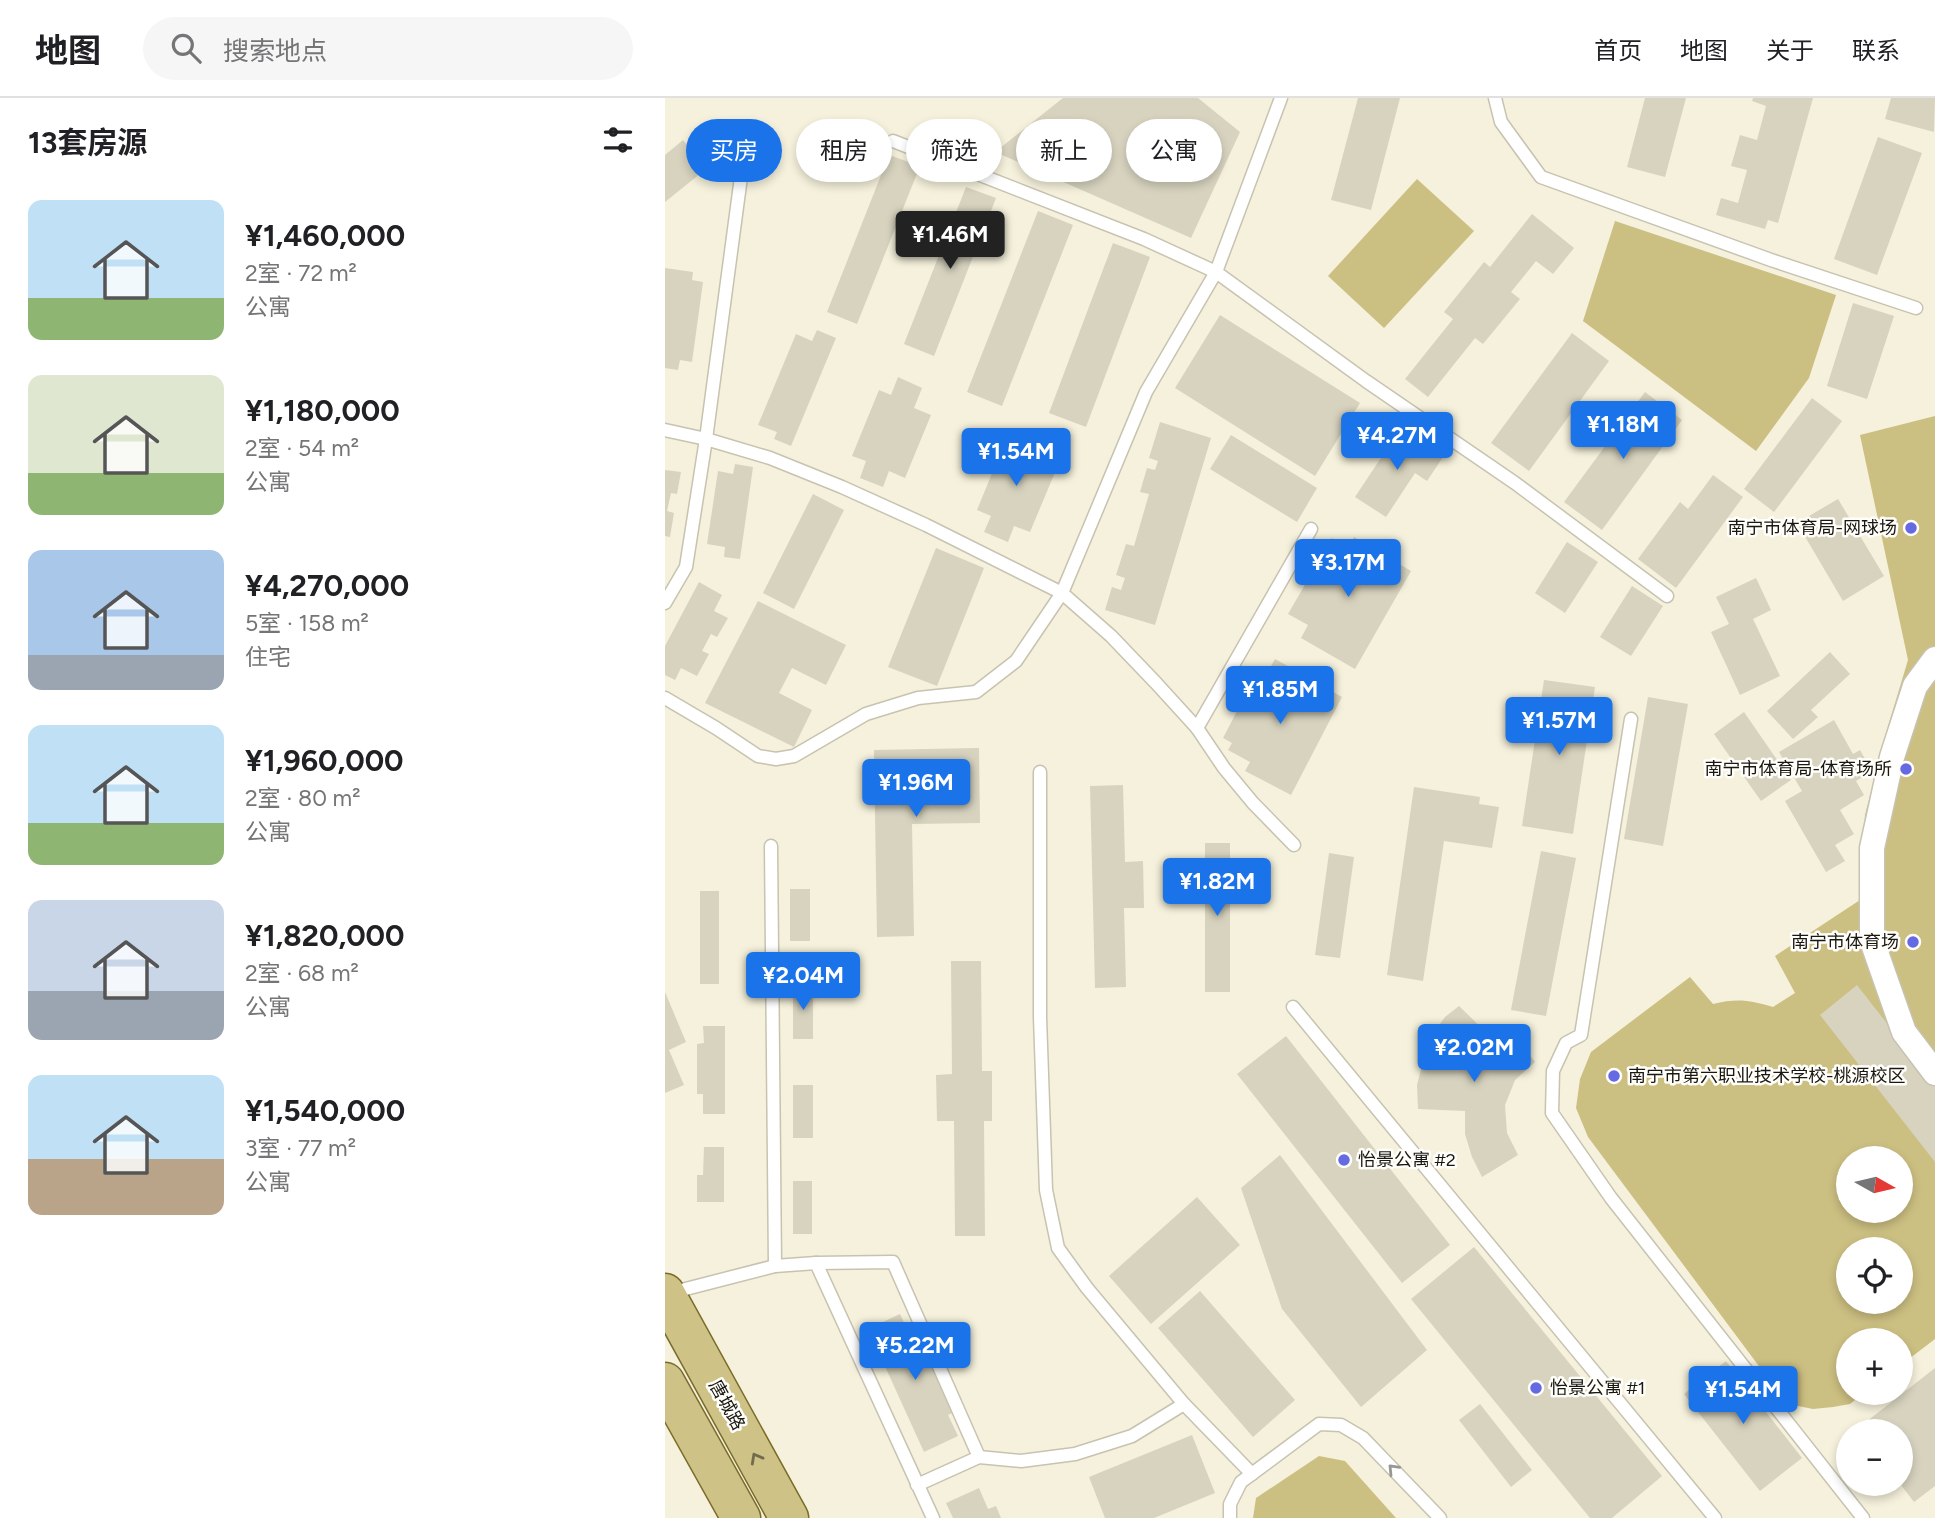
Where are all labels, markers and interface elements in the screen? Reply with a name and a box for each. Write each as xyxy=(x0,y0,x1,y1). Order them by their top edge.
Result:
search box xyxy=(143,17,633,80)
icon: search xyxy=(167,29,205,67)
text: 地图 xyxy=(35,31,101,70)
text: 搜索地点 xyxy=(223,35,327,67)
text: 首页 xyxy=(1594,36,1642,65)
text: 地图 xyxy=(1680,36,1728,65)
text: 关于 xyxy=(1766,36,1814,65)
text: 联系 xyxy=(1852,36,1900,65)
chip: 买房 xyxy=(686,119,782,182)
chip: 租房 xyxy=(796,119,892,182)
chip: 筛选 xyxy=(906,119,1002,182)
chip: 新上 xyxy=(1016,119,1112,182)
chip: 公寓 xyxy=(1126,119,1222,182)
icon: filters xyxy=(599,121,637,159)
text: 13套房源 xyxy=(28,124,147,161)
pin: ¥1.46M xyxy=(893,212,1007,271)
text: ¥1,460,000 xyxy=(245,217,405,254)
text: ¥1.46M xyxy=(912,220,988,248)
icon: home xyxy=(84,228,168,312)
text: 2室 · 72 m² xyxy=(245,259,357,287)
text: 公寓 xyxy=(245,293,291,321)
text: ¥1,180,000 xyxy=(245,392,400,429)
pin: ¥1.18M xyxy=(1566,402,1680,461)
icon: home xyxy=(84,403,168,487)
text: ¥1.18M xyxy=(1587,410,1659,438)
pin: ¥4.27M xyxy=(1340,412,1454,472)
text: ¥4.27M xyxy=(1357,421,1437,449)
pin: ¥1.54M xyxy=(959,428,1073,488)
text: 2室 · 54 m² xyxy=(245,434,359,462)
text: ¥1.54M xyxy=(978,437,1054,465)
text: 公寓 xyxy=(245,468,291,496)
place label: 南宁市体育局-网球场 xyxy=(1727,517,1897,539)
marker: 南宁市体育局-网球场 xyxy=(1903,520,1919,536)
pin: ¥3.17M xyxy=(1291,540,1405,599)
text: ¥3.17M xyxy=(1311,548,1385,576)
text: ¥4,270,000 xyxy=(245,567,409,604)
icon: home xyxy=(84,578,168,662)
text: 5室 · 158 m² xyxy=(245,609,369,637)
text: 住宅 xyxy=(245,643,291,671)
pin: ¥1.85M xyxy=(1223,666,1337,726)
text: ¥1.85M xyxy=(1242,675,1318,703)
pin: ¥1.57M xyxy=(1502,698,1616,757)
text: ¥1.57M xyxy=(1522,706,1596,734)
text: ¥1,960,000 xyxy=(245,742,404,779)
icon: home xyxy=(84,753,168,837)
place label: 南宁市体育局-体育场所 xyxy=(1704,758,1892,780)
pin: ¥1.96M xyxy=(859,760,973,819)
marker: 南宁市体育局-体育场所 xyxy=(1898,761,1914,777)
text: ¥1.96M xyxy=(878,768,954,796)
text: 2室 · 80 m² xyxy=(245,784,360,812)
text: 公寓 xyxy=(245,818,291,846)
pin: ¥1.82M xyxy=(1160,858,1274,918)
text: ¥1.82M xyxy=(1179,867,1255,895)
text: ¥1,820,000 xyxy=(245,917,404,954)
icon: home xyxy=(84,928,168,1012)
place label: 南宁市体育场 xyxy=(1791,931,1899,953)
marker: 南宁市体育场 xyxy=(1905,934,1921,950)
pin: ¥2.04M xyxy=(746,953,860,1012)
text: 2室 · 68 m² xyxy=(245,959,359,987)
text: ¥2.04M xyxy=(762,961,844,989)
text: 公寓 xyxy=(245,993,291,1021)
pin: ¥2.02M xyxy=(1417,1024,1531,1084)
text: ¥2.02M xyxy=(1434,1033,1514,1061)
place label: 南宁市第六职业技术学校-桃源校区 xyxy=(1628,1065,1906,1087)
marker: 南宁市第六职业技术学校-桃源校区 xyxy=(1606,1068,1622,1084)
text: ¥1,540,000 xyxy=(245,1092,405,1129)
icon: home xyxy=(84,1103,168,1187)
text: 3室 · 77 m² xyxy=(245,1134,356,1162)
north arrow xyxy=(1836,1146,1913,1223)
map controls xyxy=(1836,1146,1913,1496)
place label: 怡景公寓 #2 xyxy=(1358,1149,1456,1171)
marker: 怡景公寓 #2 xyxy=(1336,1152,1352,1168)
text: 公寓 xyxy=(245,1168,291,1196)
button: locate xyxy=(1836,1237,1913,1314)
pin: ¥5.22M xyxy=(858,1322,972,1382)
button: + xyxy=(1836,1328,1913,1405)
text: ¥5.22M xyxy=(875,1331,955,1359)
pin: ¥1.54M xyxy=(1686,1366,1800,1426)
text: ¥1.54M xyxy=(1705,1375,1781,1403)
street label: 唐城路 xyxy=(704,1376,750,1434)
place label: 怡景公寓 #1 xyxy=(1550,1377,1645,1399)
marker: 怡景公寓 #1 xyxy=(1528,1380,1544,1396)
button: − xyxy=(1836,1419,1913,1496)
one-way arrow xyxy=(751,1453,764,1465)
one-way arrow xyxy=(1389,1464,1402,1477)

